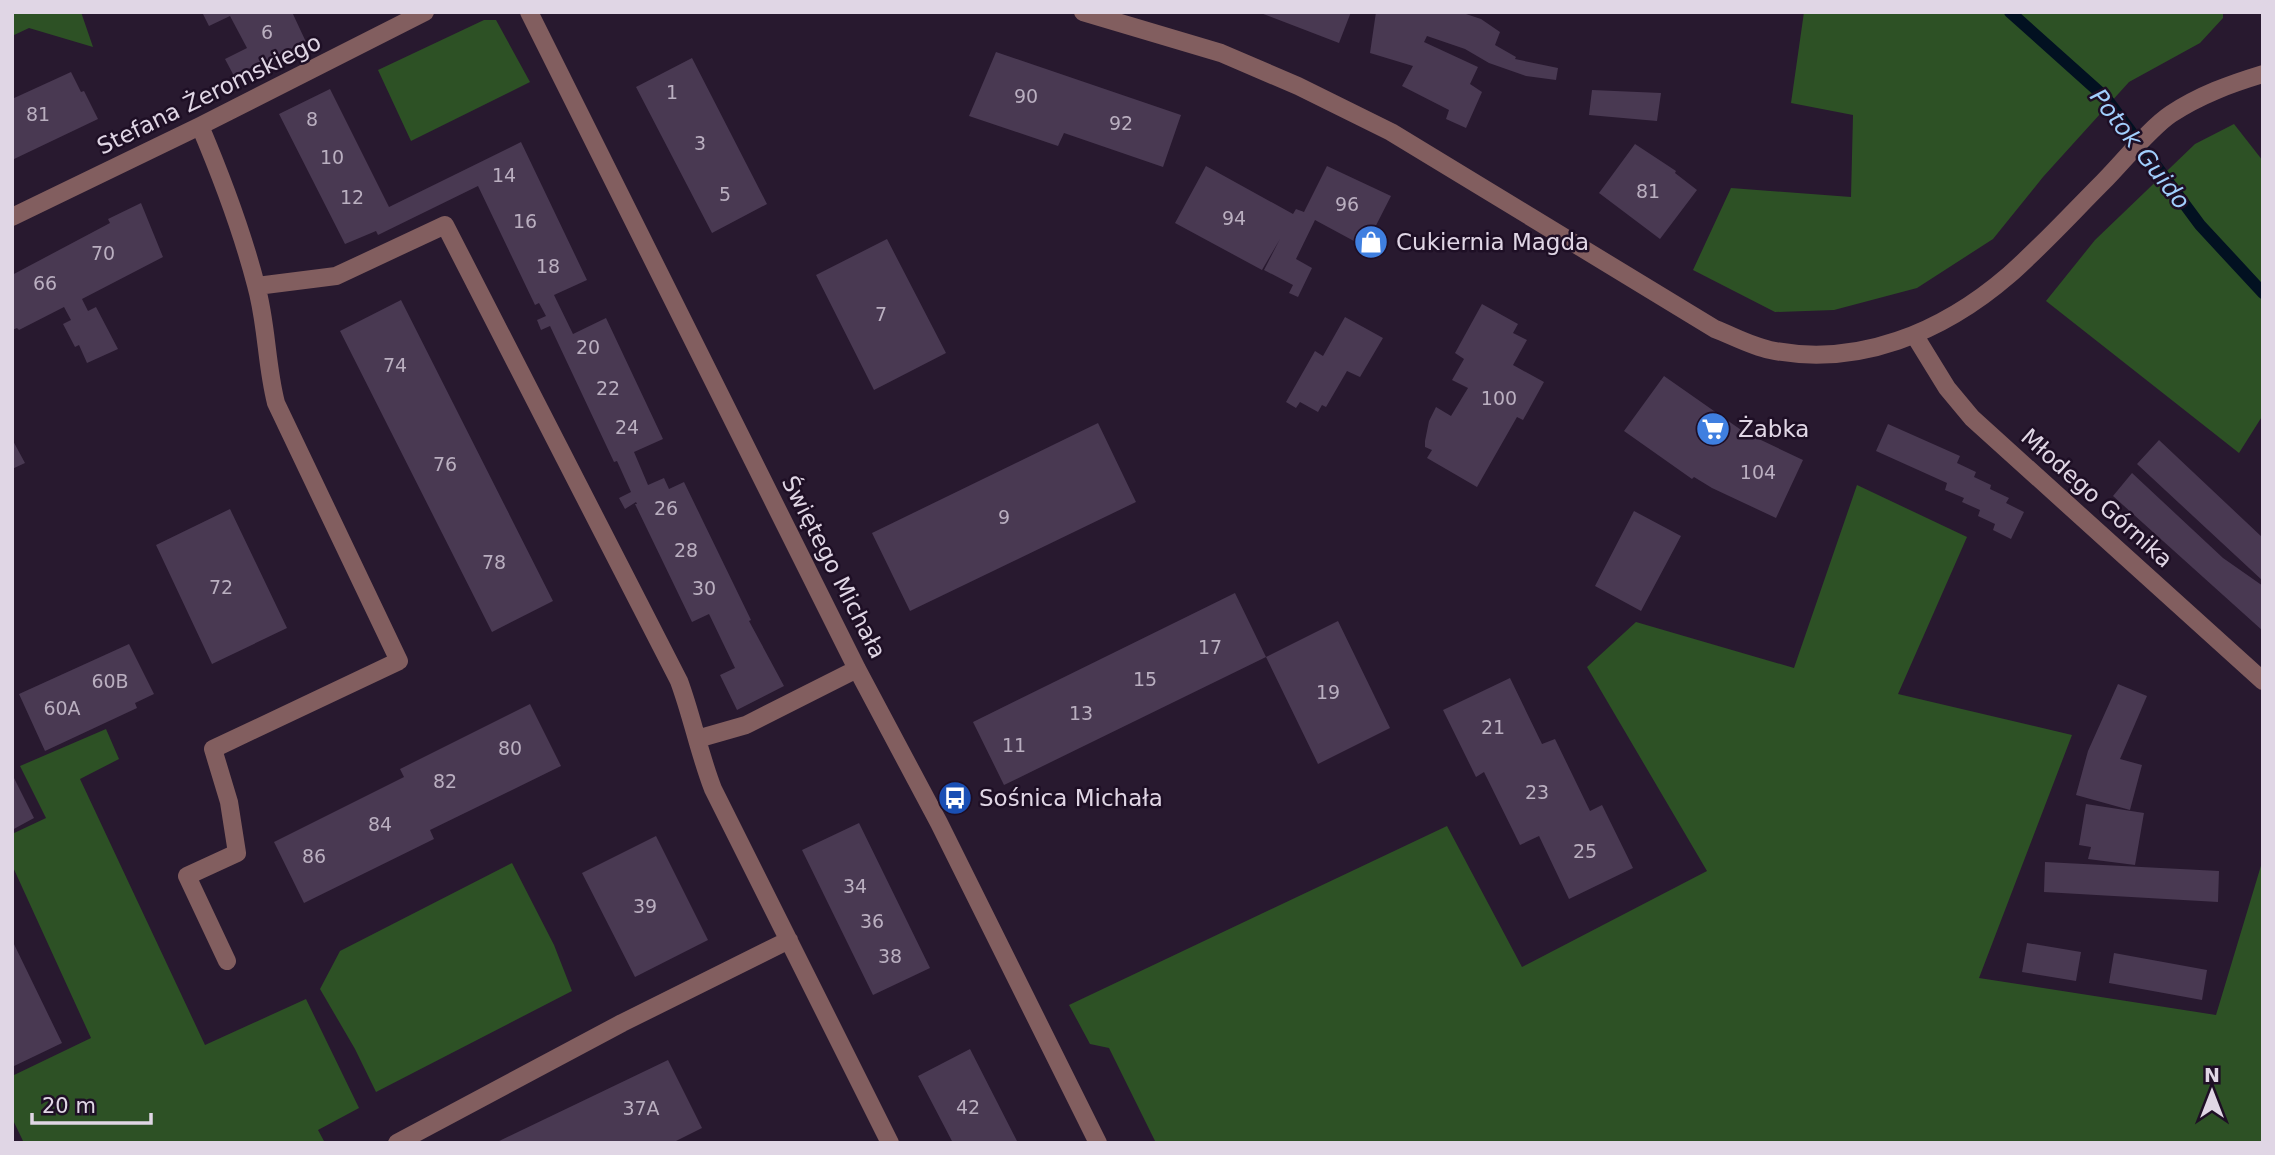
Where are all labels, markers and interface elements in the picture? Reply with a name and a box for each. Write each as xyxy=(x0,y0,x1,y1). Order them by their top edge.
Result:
house number: 6 xyxy=(261,21,273,43)
street label: Stefana Żeromskiego xyxy=(92,28,325,160)
house number: 1 xyxy=(666,81,678,103)
water label: Potok Guido xyxy=(2084,83,2196,215)
house number: 90 xyxy=(1014,85,1038,107)
house number: 81 xyxy=(26,103,50,125)
house number: 8 xyxy=(306,108,318,130)
house number: 92 xyxy=(1109,112,1133,134)
house number: 3 xyxy=(694,132,706,154)
house number: 10 xyxy=(320,146,344,168)
house number: 14 xyxy=(492,164,516,186)
house number: 81 xyxy=(1636,180,1660,202)
house number: 5 xyxy=(719,183,731,205)
house number: 12 xyxy=(340,186,364,208)
house number: 96 xyxy=(1335,193,1359,215)
house number: 94 xyxy=(1222,207,1246,229)
house number: 16 xyxy=(513,210,537,232)
shop icon: Cukiernia Magda xyxy=(1352,223,1390,261)
place label: Cukiernia Magda xyxy=(1396,229,1589,255)
house number: 70 xyxy=(91,242,115,264)
house number: 18 xyxy=(536,255,560,277)
house number: 66 xyxy=(33,272,57,294)
house number: 7 xyxy=(875,303,887,325)
house number: 20 xyxy=(576,336,600,358)
house number: 74 xyxy=(383,354,407,376)
house number: 22 xyxy=(596,377,620,399)
house number: 100 xyxy=(1481,387,1517,409)
supermarket icon: Żabka xyxy=(1694,410,1732,448)
place label: Żabka xyxy=(1738,415,1809,442)
house number: 24 xyxy=(615,416,639,438)
street label: Młodego Górnika xyxy=(2016,423,2178,573)
house number: 76 xyxy=(433,453,457,475)
house number: 104 xyxy=(1740,461,1776,483)
street label: Świętego Michała xyxy=(777,471,892,663)
house number: 26 xyxy=(654,497,678,519)
house number: 9 xyxy=(998,506,1010,528)
house number: 28 xyxy=(674,539,698,561)
house number: 78 xyxy=(482,551,506,573)
house number: 72 xyxy=(209,576,233,598)
house number: 30 xyxy=(692,577,716,599)
house number: 17 xyxy=(1198,636,1222,658)
house number: 15 xyxy=(1133,668,1157,690)
house number: 60B xyxy=(91,670,129,692)
house number: 19 xyxy=(1316,681,1340,703)
house number: 60A xyxy=(43,697,81,719)
house number: 13 xyxy=(1069,702,1093,724)
house number: 21 xyxy=(1481,716,1505,738)
house number: 11 xyxy=(1002,734,1026,756)
house number: 80 xyxy=(498,737,522,759)
house number: 82 xyxy=(433,770,457,792)
bus stop icon: Sośnica Michała xyxy=(936,779,974,817)
house number: 23 xyxy=(1525,781,1549,803)
place label: Sośnica Michała xyxy=(979,785,1163,811)
house number: 84 xyxy=(368,813,392,835)
house number: 25 xyxy=(1573,840,1597,862)
house number: 86 xyxy=(302,845,326,867)
house number: 34 xyxy=(843,875,867,897)
house number: 39 xyxy=(633,895,657,917)
house number: 36 xyxy=(860,910,884,932)
house number: 38 xyxy=(878,945,902,967)
north arrow xyxy=(2177,1057,2247,1127)
text: N xyxy=(2204,1064,2220,1086)
scale bar xyxy=(32,1082,150,1126)
text: 20 m xyxy=(42,1094,96,1118)
house number: 42 xyxy=(956,1096,980,1118)
house number: 37A xyxy=(622,1097,660,1119)

